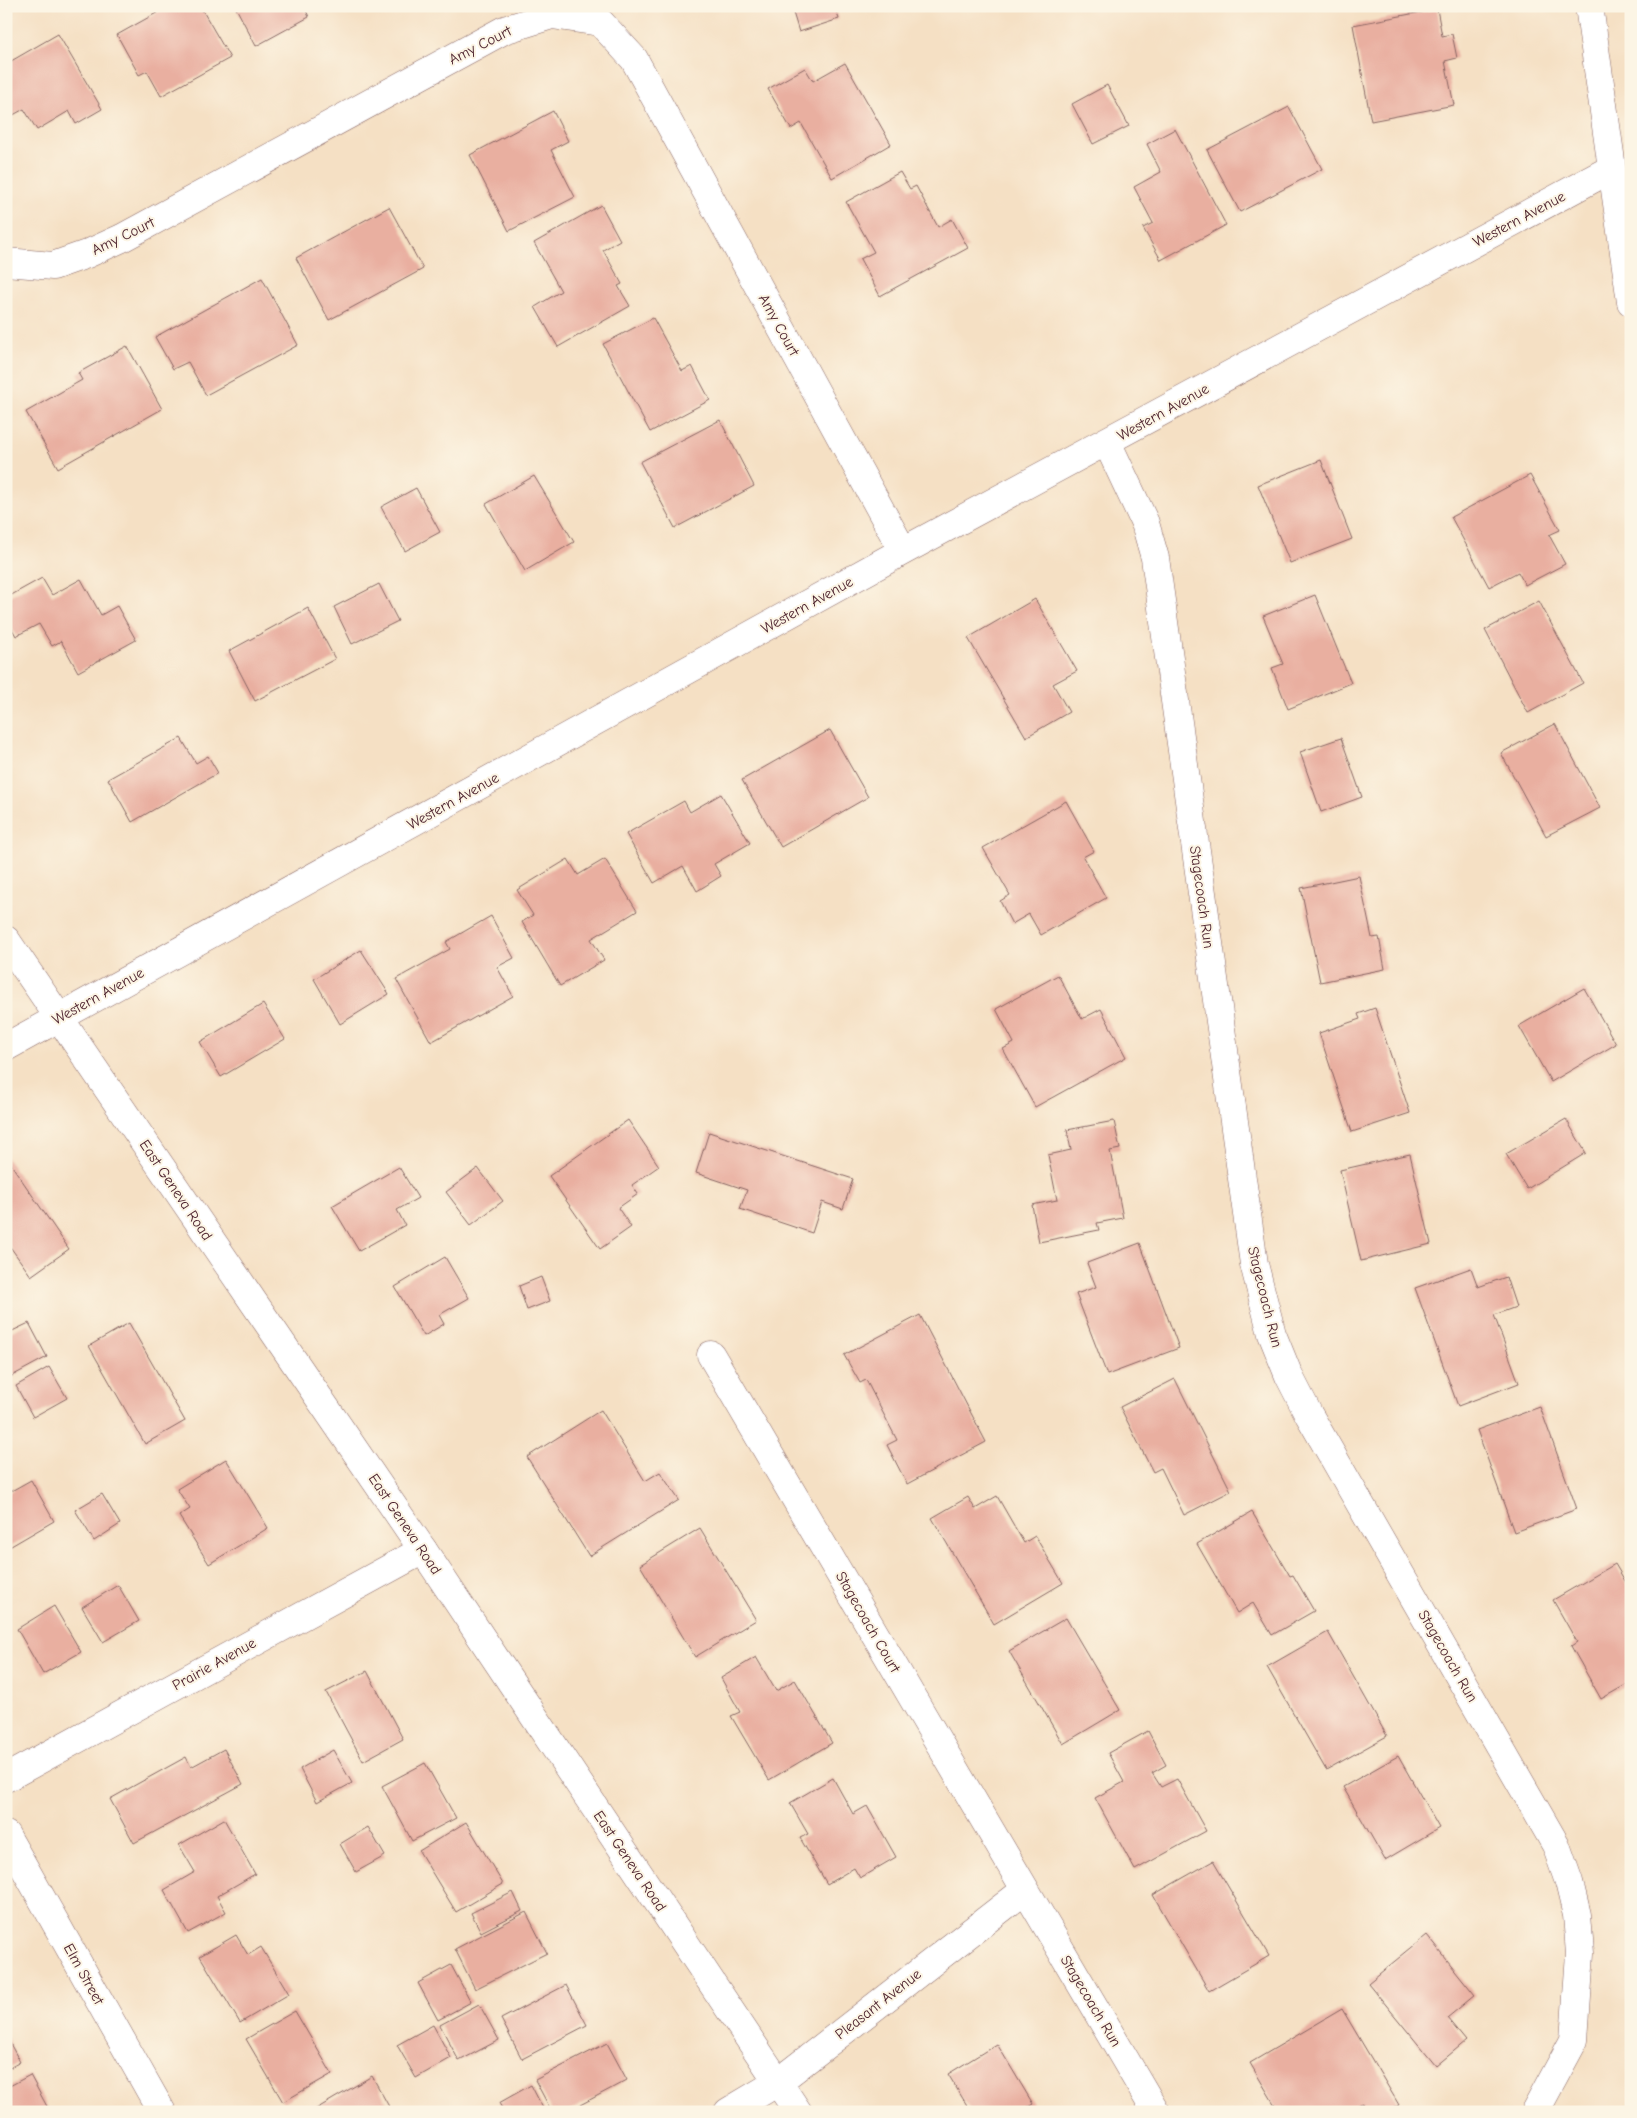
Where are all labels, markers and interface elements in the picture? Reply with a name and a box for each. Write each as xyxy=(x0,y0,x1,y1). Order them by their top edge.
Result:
street label: Amy Court xyxy=(446,21,515,68)
street label: Western Avenue xyxy=(1470,187,1569,251)
street label: Amy Court xyxy=(89,213,158,259)
street label: Amy Court xyxy=(755,291,804,360)
street label: Western Avenue xyxy=(1114,379,1212,445)
street label: Western Avenue xyxy=(758,572,856,638)
street label: Western Avenue xyxy=(404,768,502,834)
street label: Stagecoach Run xyxy=(1186,845,1218,949)
street label: Western Avenue xyxy=(49,963,147,1029)
street label: East Geneva Road xyxy=(136,1136,216,1244)
street label: Stagecoach Run xyxy=(1244,1245,1286,1349)
street label: East Geneva Road xyxy=(365,1470,445,1578)
street label: Stagecoach Court xyxy=(832,1568,905,1676)
street label: Stagecoach Run xyxy=(1414,1607,1482,1705)
street label: Prairie Avenue xyxy=(169,1633,259,1694)
street label: East Geneva Road xyxy=(590,1807,670,1915)
street label: Elm Street xyxy=(60,1940,109,2008)
street label: Stagecoach Run xyxy=(1057,1952,1125,2050)
street label: Pleasant Avenue xyxy=(831,1965,925,2043)

